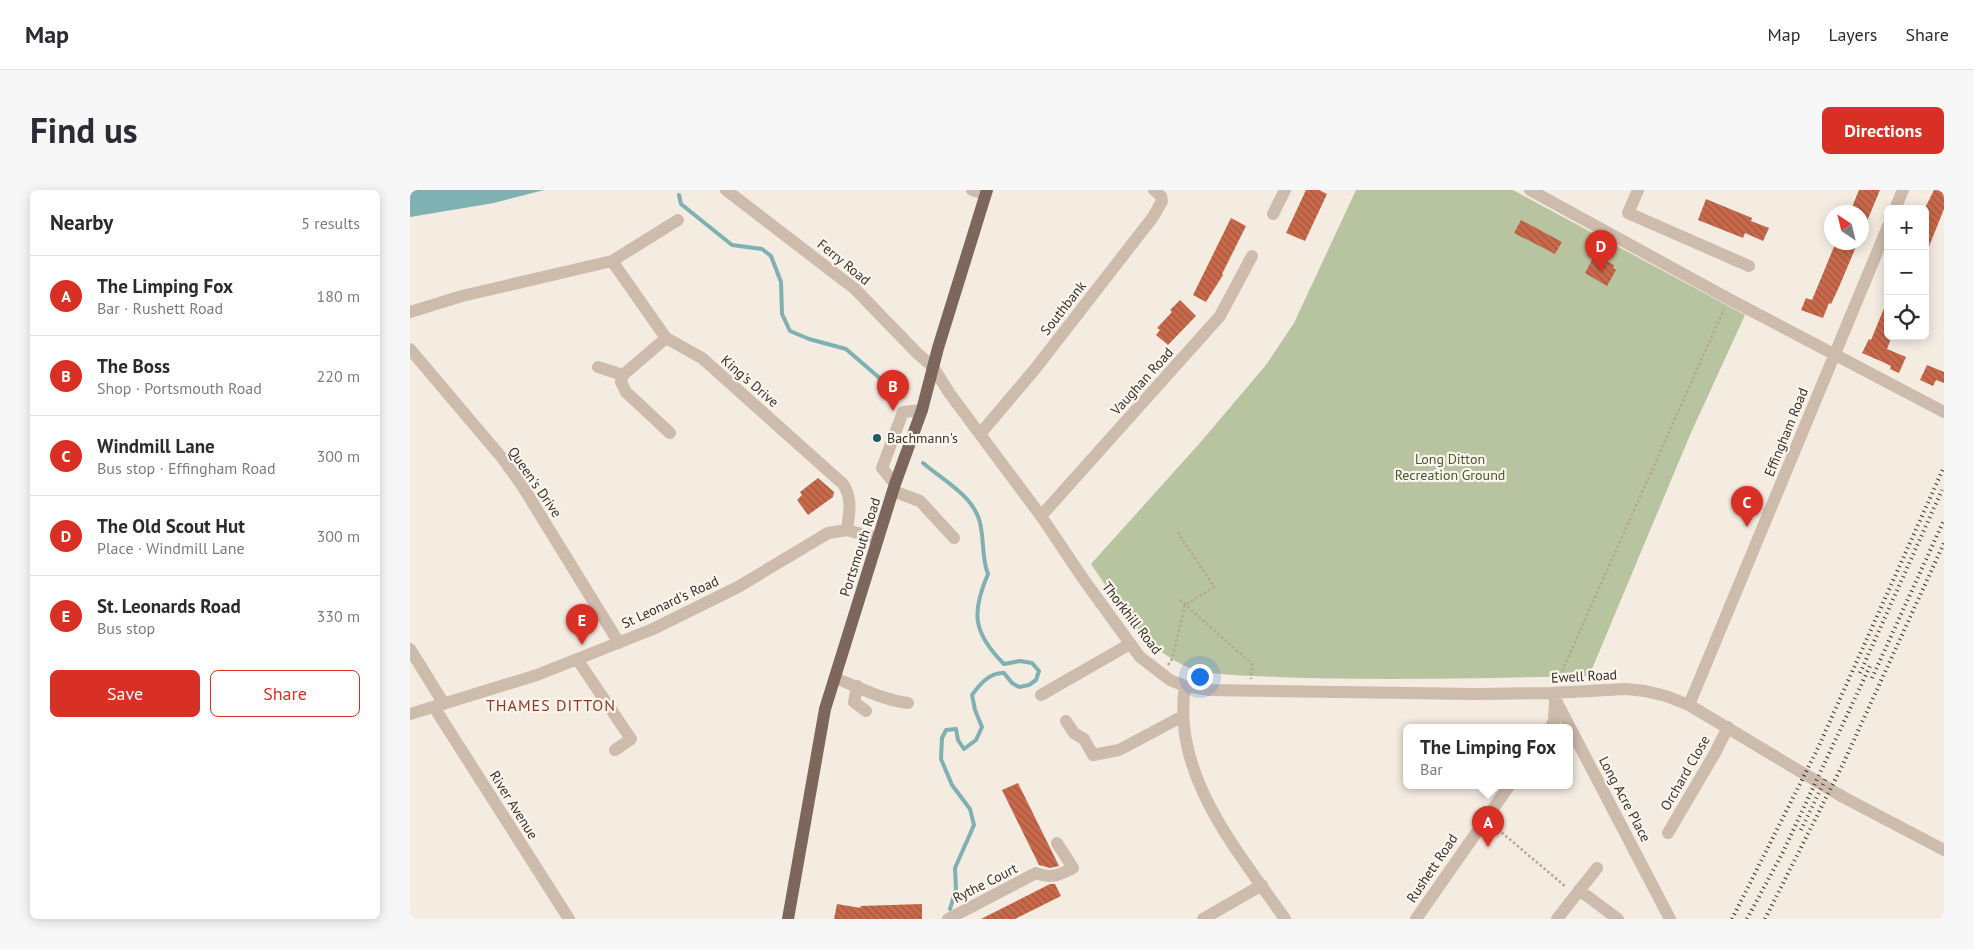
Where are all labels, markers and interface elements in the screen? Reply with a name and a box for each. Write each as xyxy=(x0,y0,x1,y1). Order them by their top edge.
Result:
text: Map xyxy=(25,19,69,50)
text: Map xyxy=(1768,23,1800,46)
text: Layers xyxy=(1828,23,1877,46)
text: Share xyxy=(1905,23,1949,46)
text: Find us xyxy=(30,107,138,153)
button: Directions xyxy=(1822,107,1944,154)
north arrow xyxy=(1824,205,1869,250)
map controls xyxy=(1884,205,1929,340)
button: + xyxy=(1884,205,1929,250)
text: Nearby xyxy=(50,209,113,236)
text: 5 results xyxy=(301,213,360,233)
pin: D xyxy=(1585,230,1617,271)
street label: Ferry Road xyxy=(814,235,874,289)
button: − xyxy=(1884,250,1929,295)
text: The Limping Fox xyxy=(97,274,233,298)
street label: Southbank xyxy=(1036,277,1090,339)
text: A xyxy=(61,286,71,306)
text: 180 m xyxy=(317,286,360,306)
button: locate xyxy=(1884,295,1929,340)
text: Bar · Rushett Road xyxy=(97,298,223,318)
street label: Vaughan Road xyxy=(1106,343,1177,419)
street label: King's Drive xyxy=(717,351,783,411)
text: The Boss xyxy=(97,354,170,378)
text: B xyxy=(61,366,71,386)
text: 220 m xyxy=(317,366,360,386)
pin: B xyxy=(877,370,909,411)
text: Shop · Portsmouth Road xyxy=(97,378,262,398)
street label: Effingham Road xyxy=(1760,385,1812,479)
place label: Bachmann's xyxy=(887,429,958,447)
marker: Bachmann's xyxy=(871,432,883,444)
text: Windmill Lane xyxy=(97,434,215,458)
street label: Queen's Drive xyxy=(504,443,566,521)
text: C xyxy=(62,446,70,466)
text: 300 m xyxy=(317,446,360,466)
park label: Long Ditton Recreation Ground xyxy=(1395,450,1505,484)
text: Bus stop · Effingham Road xyxy=(97,458,276,478)
pin: C xyxy=(1731,486,1763,527)
street label: Portsmouth Road xyxy=(836,495,884,599)
text: The Old Scout Hut xyxy=(97,514,245,538)
text: D xyxy=(61,526,71,546)
text: 300 m xyxy=(317,526,360,546)
text: Place · Windmill Lane xyxy=(97,538,245,558)
street label: St Leonard's Road xyxy=(619,572,721,632)
street label: Thorkhill Road xyxy=(1098,578,1166,658)
text: St. Leonards Road xyxy=(97,594,241,618)
pin: E xyxy=(566,604,598,645)
text: E xyxy=(62,606,70,626)
text: 330 m xyxy=(317,606,360,626)
text: Bus stop xyxy=(97,618,155,638)
your location xyxy=(1187,664,1213,690)
street label: Ewell Road xyxy=(1550,665,1618,687)
button: Save xyxy=(50,670,200,717)
button: Share xyxy=(210,670,360,717)
district label: THAMES DITTON xyxy=(486,695,616,715)
popup xyxy=(1403,724,1573,789)
street label: Orchard Close xyxy=(1656,732,1714,814)
text: The Limping Fox xyxy=(1420,735,1556,759)
street label: Long Acre Place xyxy=(1595,753,1655,845)
text: Bar xyxy=(1420,759,1443,779)
street label: River Avenue xyxy=(486,767,542,843)
pin: A xyxy=(1472,806,1504,847)
street label: Rushett Road xyxy=(1402,830,1462,906)
street label: Rythe Court xyxy=(950,859,1021,907)

